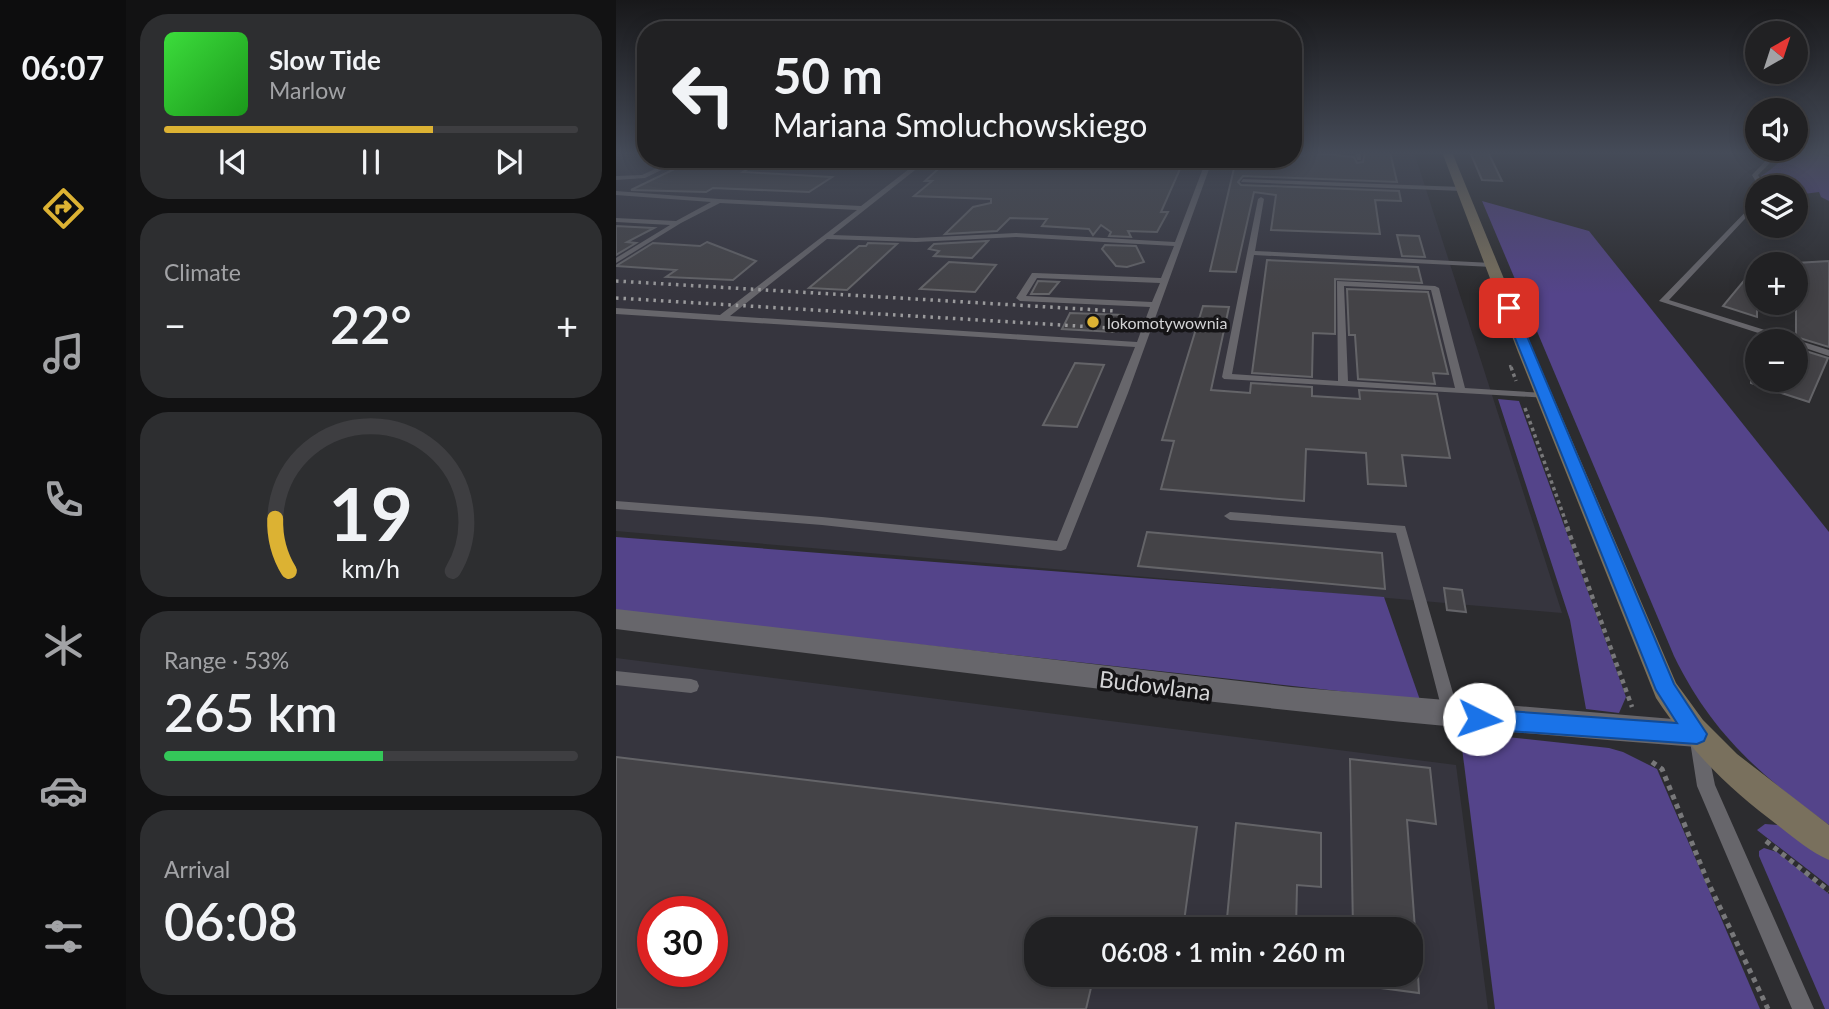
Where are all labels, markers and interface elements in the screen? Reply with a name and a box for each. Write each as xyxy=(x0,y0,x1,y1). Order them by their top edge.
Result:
north arrow xyxy=(1745,21,1808,84)
map controls xyxy=(1745,21,1808,392)
text: Slow Tide xyxy=(269,44,381,76)
text: 50 m xyxy=(773,46,883,104)
text: 06:07 xyxy=(22,48,104,87)
icon: left xyxy=(658,49,749,140)
text: Marlow xyxy=(269,76,346,104)
button: sound xyxy=(1745,98,1808,161)
text: Mariana Smoluchowskiego xyxy=(773,105,1147,144)
icon: previous xyxy=(214,143,252,181)
icon: pause xyxy=(352,143,390,181)
icon: next xyxy=(490,143,528,181)
button: layers xyxy=(1745,175,1808,238)
icon: directions xyxy=(39,184,88,233)
button: + xyxy=(1745,252,1808,315)
text: Climate xyxy=(164,258,241,286)
pin xyxy=(1479,278,1539,338)
icon: arrive xyxy=(1490,289,1528,327)
text: 22° xyxy=(330,293,412,355)
text: − xyxy=(164,302,186,348)
text: + xyxy=(556,302,578,348)
place label: lokomotywownia xyxy=(1107,313,1227,332)
marker: lokomotywownia xyxy=(1085,314,1101,330)
icon: music xyxy=(39,329,88,378)
button: − xyxy=(1745,329,1808,392)
text: 19 xyxy=(329,469,413,557)
icon: phone xyxy=(39,475,88,524)
text: km/h xyxy=(342,552,400,582)
icon: climate xyxy=(39,621,88,670)
text: Range · 53% xyxy=(164,646,289,674)
street label: Budowlana xyxy=(1098,664,1212,706)
text: 265 km xyxy=(164,681,338,743)
position arrow xyxy=(1442,682,1516,756)
icon: car xyxy=(39,766,88,815)
text: Arrival xyxy=(164,855,230,883)
text: 06:08 xyxy=(164,890,298,952)
speed limit sign: 30 xyxy=(637,896,728,987)
icon: filters xyxy=(39,912,88,961)
text: 06:08 · 1 min · 260 m xyxy=(1101,936,1346,968)

